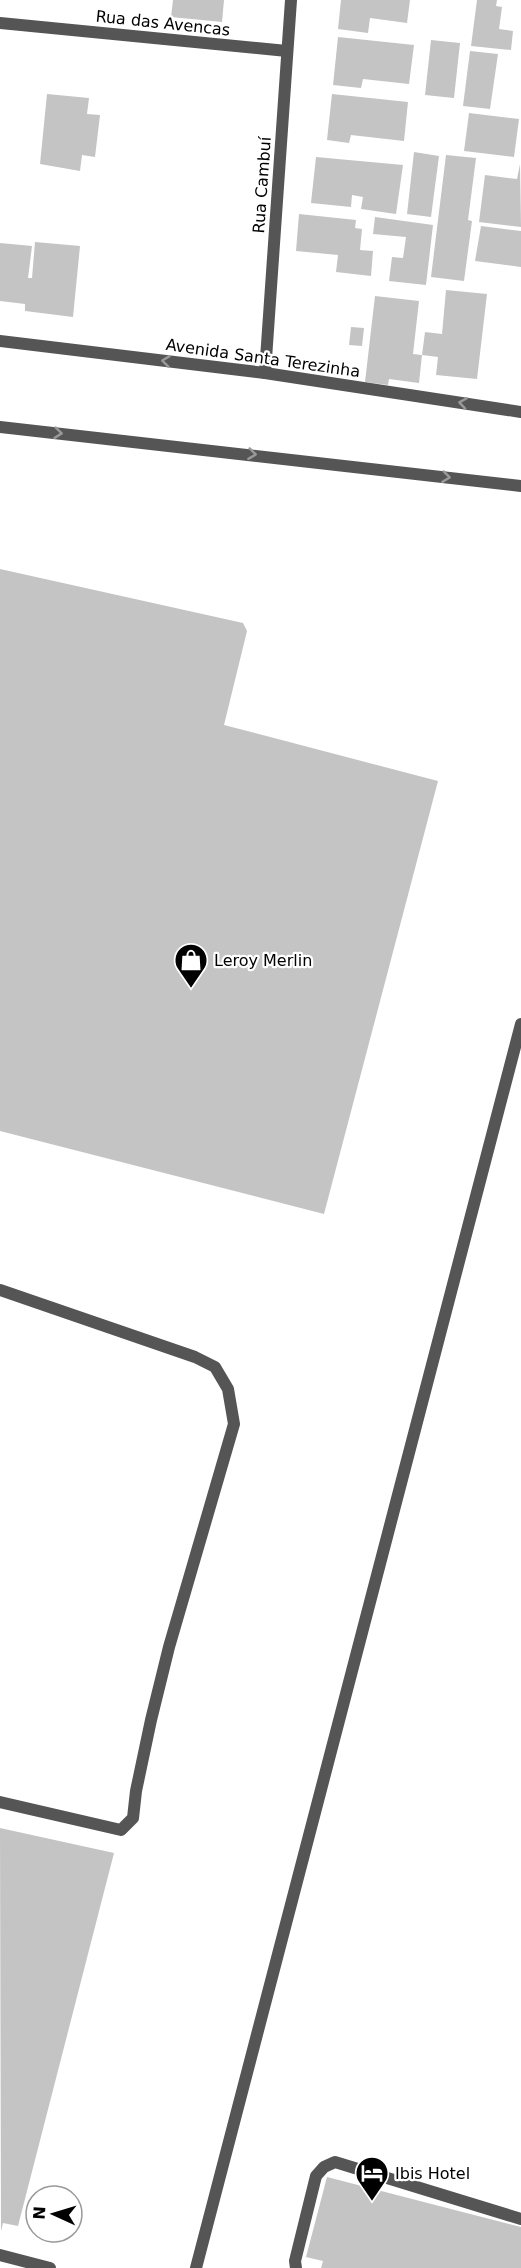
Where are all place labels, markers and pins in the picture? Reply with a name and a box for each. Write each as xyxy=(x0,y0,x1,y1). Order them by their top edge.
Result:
shop icon: Leroy Merlin xyxy=(173,942,209,989)
place label: Leroy Merlin xyxy=(214,951,312,970)
hotel icon: Ibis Hotel xyxy=(354,2155,390,2202)
place label: Ibis Hotel xyxy=(395,2164,470,2183)

